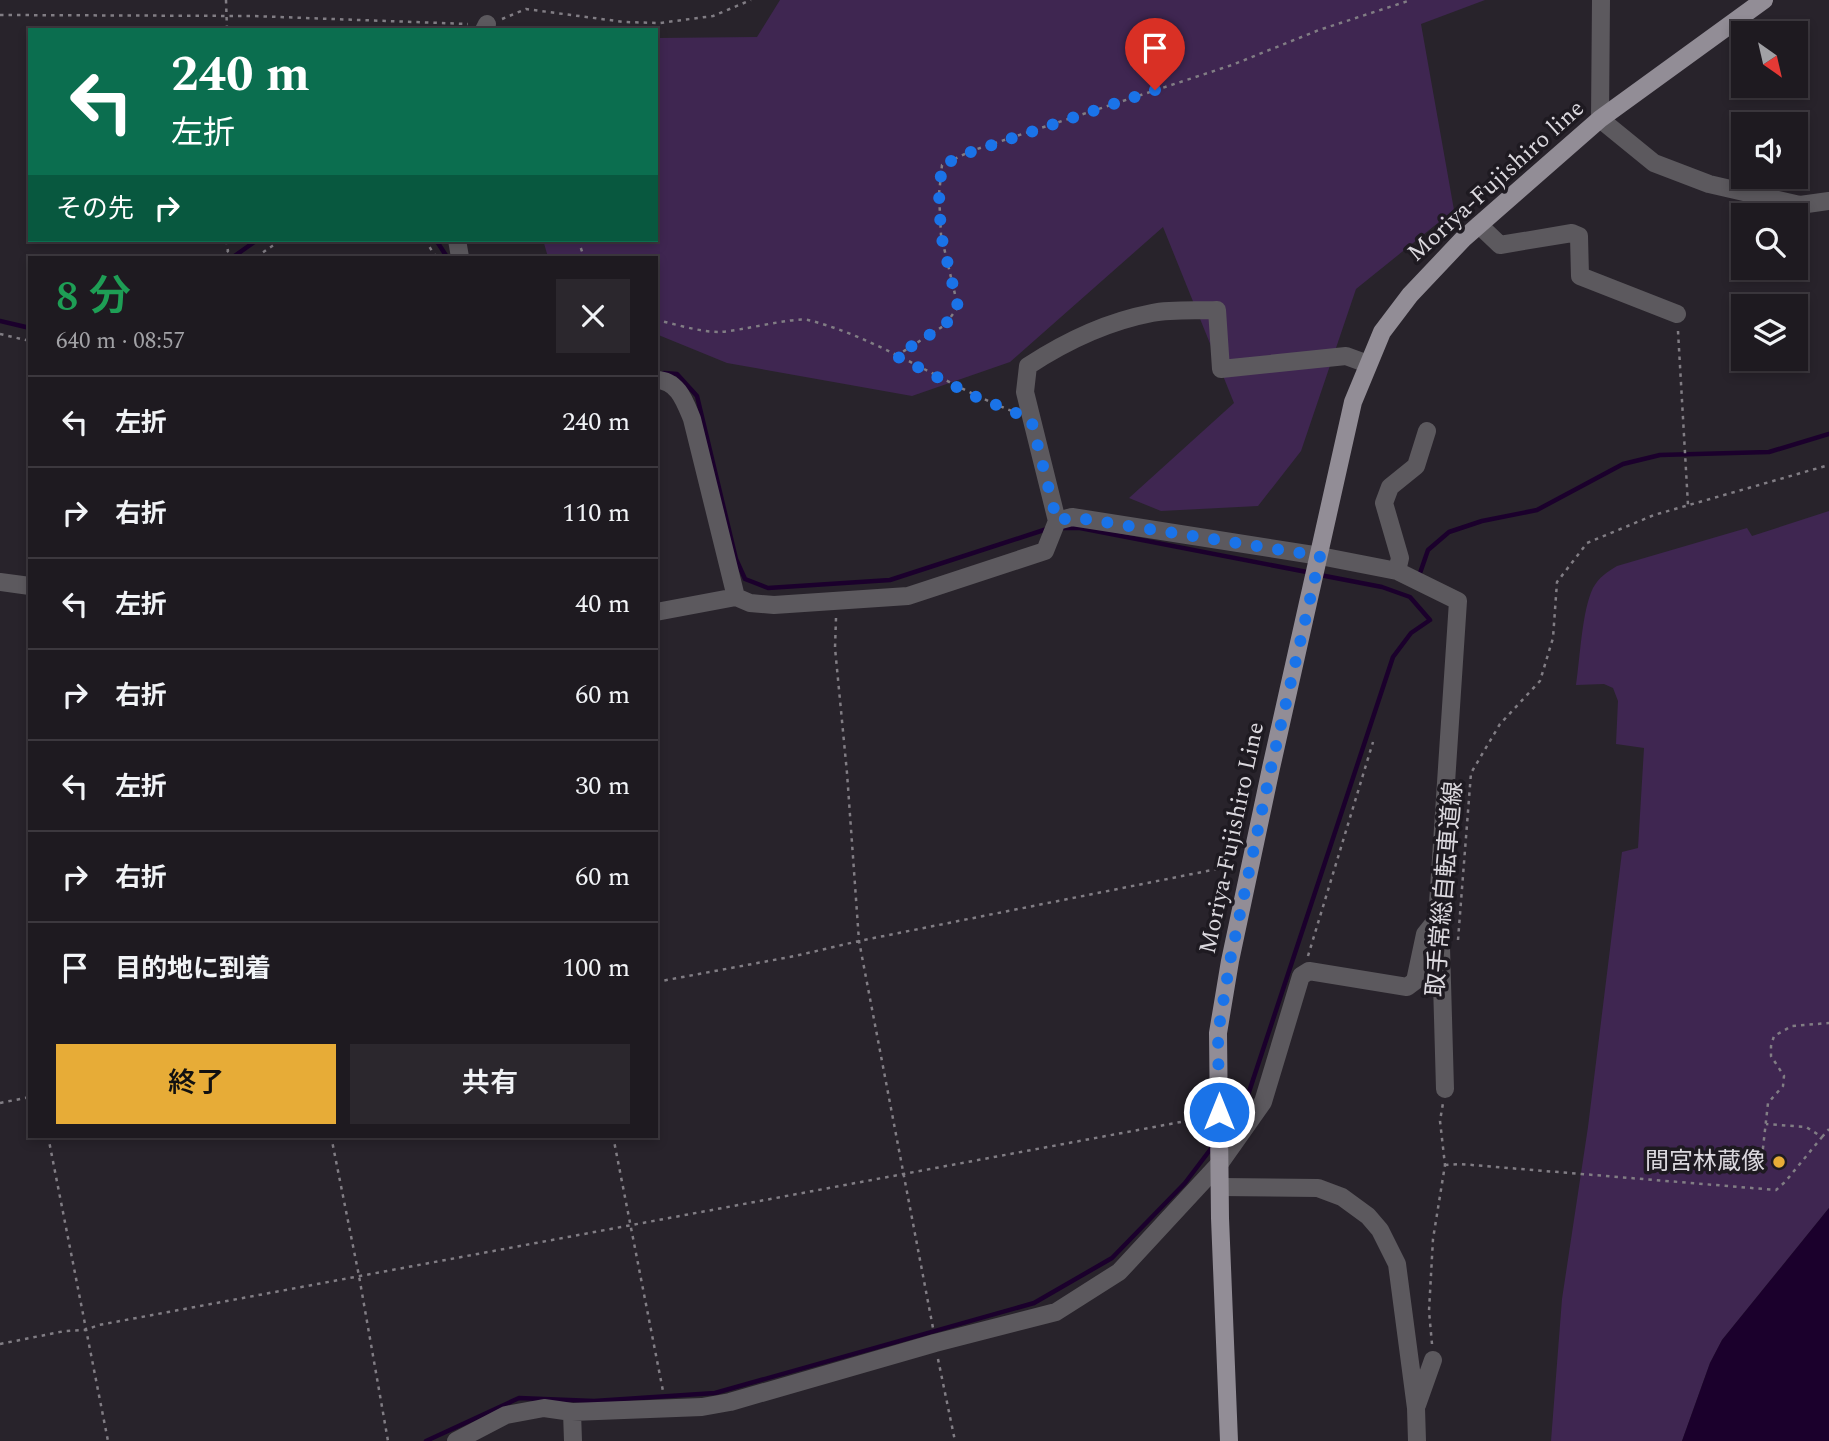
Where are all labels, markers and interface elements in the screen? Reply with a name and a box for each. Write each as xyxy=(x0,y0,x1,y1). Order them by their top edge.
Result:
pin xyxy=(1125,18,1185,90)
north arrow xyxy=(1731,21,1808,98)
map controls xyxy=(1731,21,1808,371)
icon: arrive xyxy=(1136,29,1174,67)
text: 240 m xyxy=(171,38,310,113)
icon: left xyxy=(56,56,147,147)
street label: Moriya-Fujishiro line xyxy=(1399,91,1593,271)
text: 左折 xyxy=(171,109,235,158)
button: sound xyxy=(1731,112,1808,189)
text: その先 xyxy=(56,189,134,229)
icon: right xyxy=(148,189,186,227)
button: search xyxy=(1731,203,1808,280)
text: 8 分 xyxy=(56,266,131,329)
button: close xyxy=(556,279,630,353)
button: layers xyxy=(1731,294,1808,371)
text: 640 m · 08:57 xyxy=(56,324,185,359)
text: 240 m xyxy=(562,402,630,442)
icon: left xyxy=(56,403,94,441)
text: 左折 xyxy=(115,403,167,443)
text: 110 m xyxy=(562,493,630,533)
icon: right xyxy=(56,494,94,532)
text: 右折 xyxy=(115,494,167,534)
text: 40 m xyxy=(575,584,630,624)
icon: left xyxy=(56,585,94,623)
text: 左折 xyxy=(115,585,167,625)
text: 60 m xyxy=(575,675,630,715)
icon: right xyxy=(56,676,94,714)
text: 右折 xyxy=(115,676,167,716)
street label: Moriya-Fujishiro Line xyxy=(1190,719,1274,957)
text: 30 m xyxy=(575,766,630,806)
icon: left xyxy=(56,767,94,805)
text: 左折 xyxy=(115,767,167,807)
street label: 取手常総自転車道線 xyxy=(1418,780,1472,998)
text: 60 m xyxy=(575,857,630,897)
icon: right xyxy=(56,858,94,896)
text: 右折 xyxy=(115,858,167,898)
text: 100 m xyxy=(562,948,630,988)
icon: arrive xyxy=(56,949,94,987)
text: 目的地に到着 xyxy=(115,949,271,989)
button: 終了 xyxy=(56,1044,336,1124)
button: 共有 xyxy=(350,1044,630,1124)
position arrow xyxy=(1182,1075,1256,1149)
place label: 間宮林蔵像 xyxy=(1645,1144,1765,1180)
marker: 間宮林蔵像 xyxy=(1771,1154,1787,1170)

